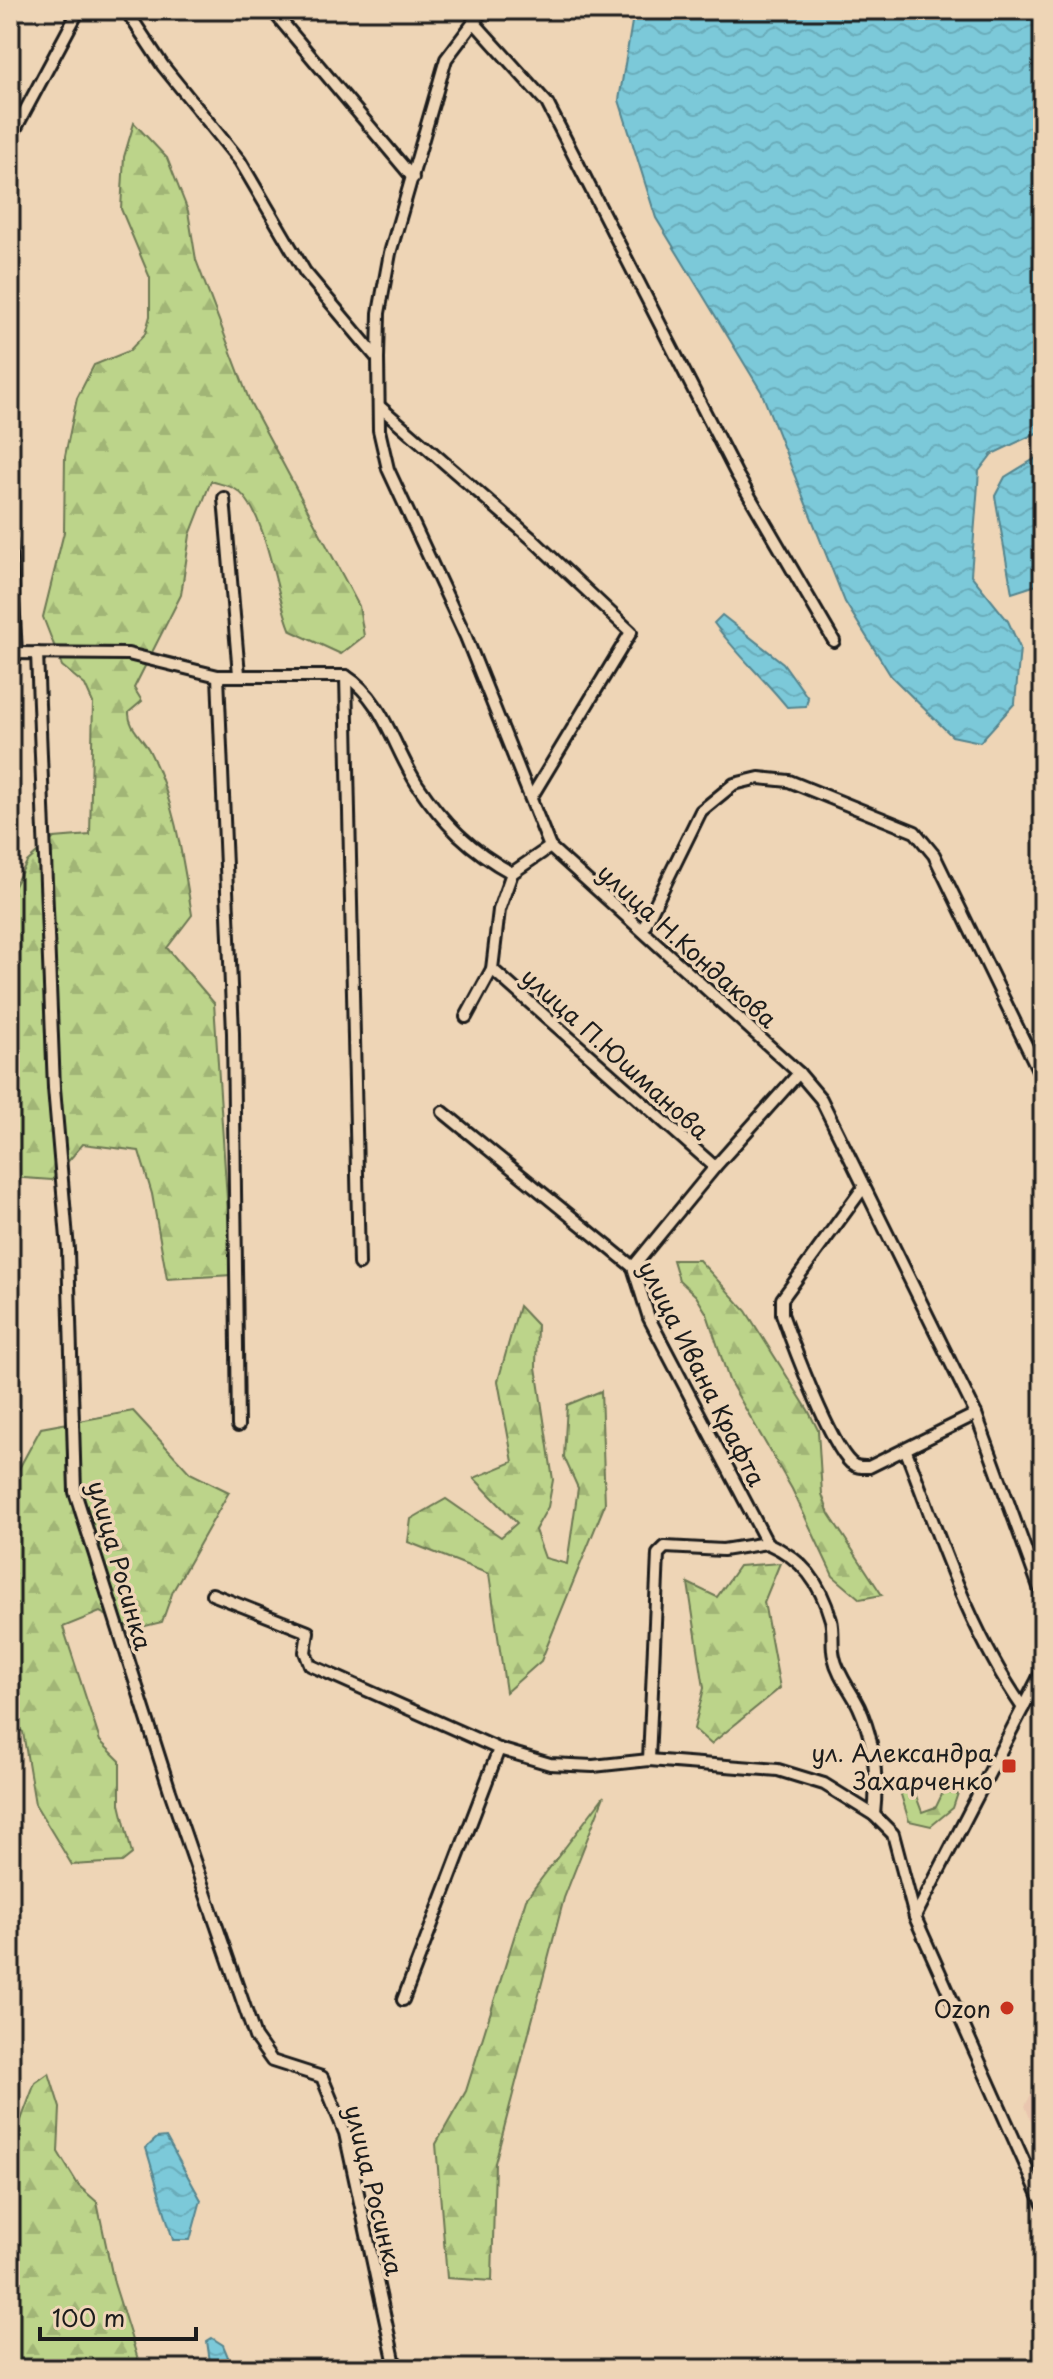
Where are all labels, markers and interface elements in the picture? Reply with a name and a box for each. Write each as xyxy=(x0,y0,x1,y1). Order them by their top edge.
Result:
street label: улица Н.Кондакова xyxy=(590,854,786,1036)
street label: улица П.Юшманова xyxy=(514,959,718,1147)
street label: улица Ивана Крафта xyxy=(630,1254,776,1492)
street label: улица Росинка xyxy=(80,1476,162,1654)
place label: ул. Александра Захарченко xyxy=(812,1734,993,1798)
marker: ул. Александра Захарченко xyxy=(1000,1757,1018,1775)
place label: Ozon xyxy=(934,1990,991,2026)
marker: Ozon xyxy=(998,1999,1016,2017)
street label: улица Росинка xyxy=(336,2101,414,2279)
scale bar xyxy=(40,2291,196,2341)
text: 100 m xyxy=(52,2299,125,2335)

